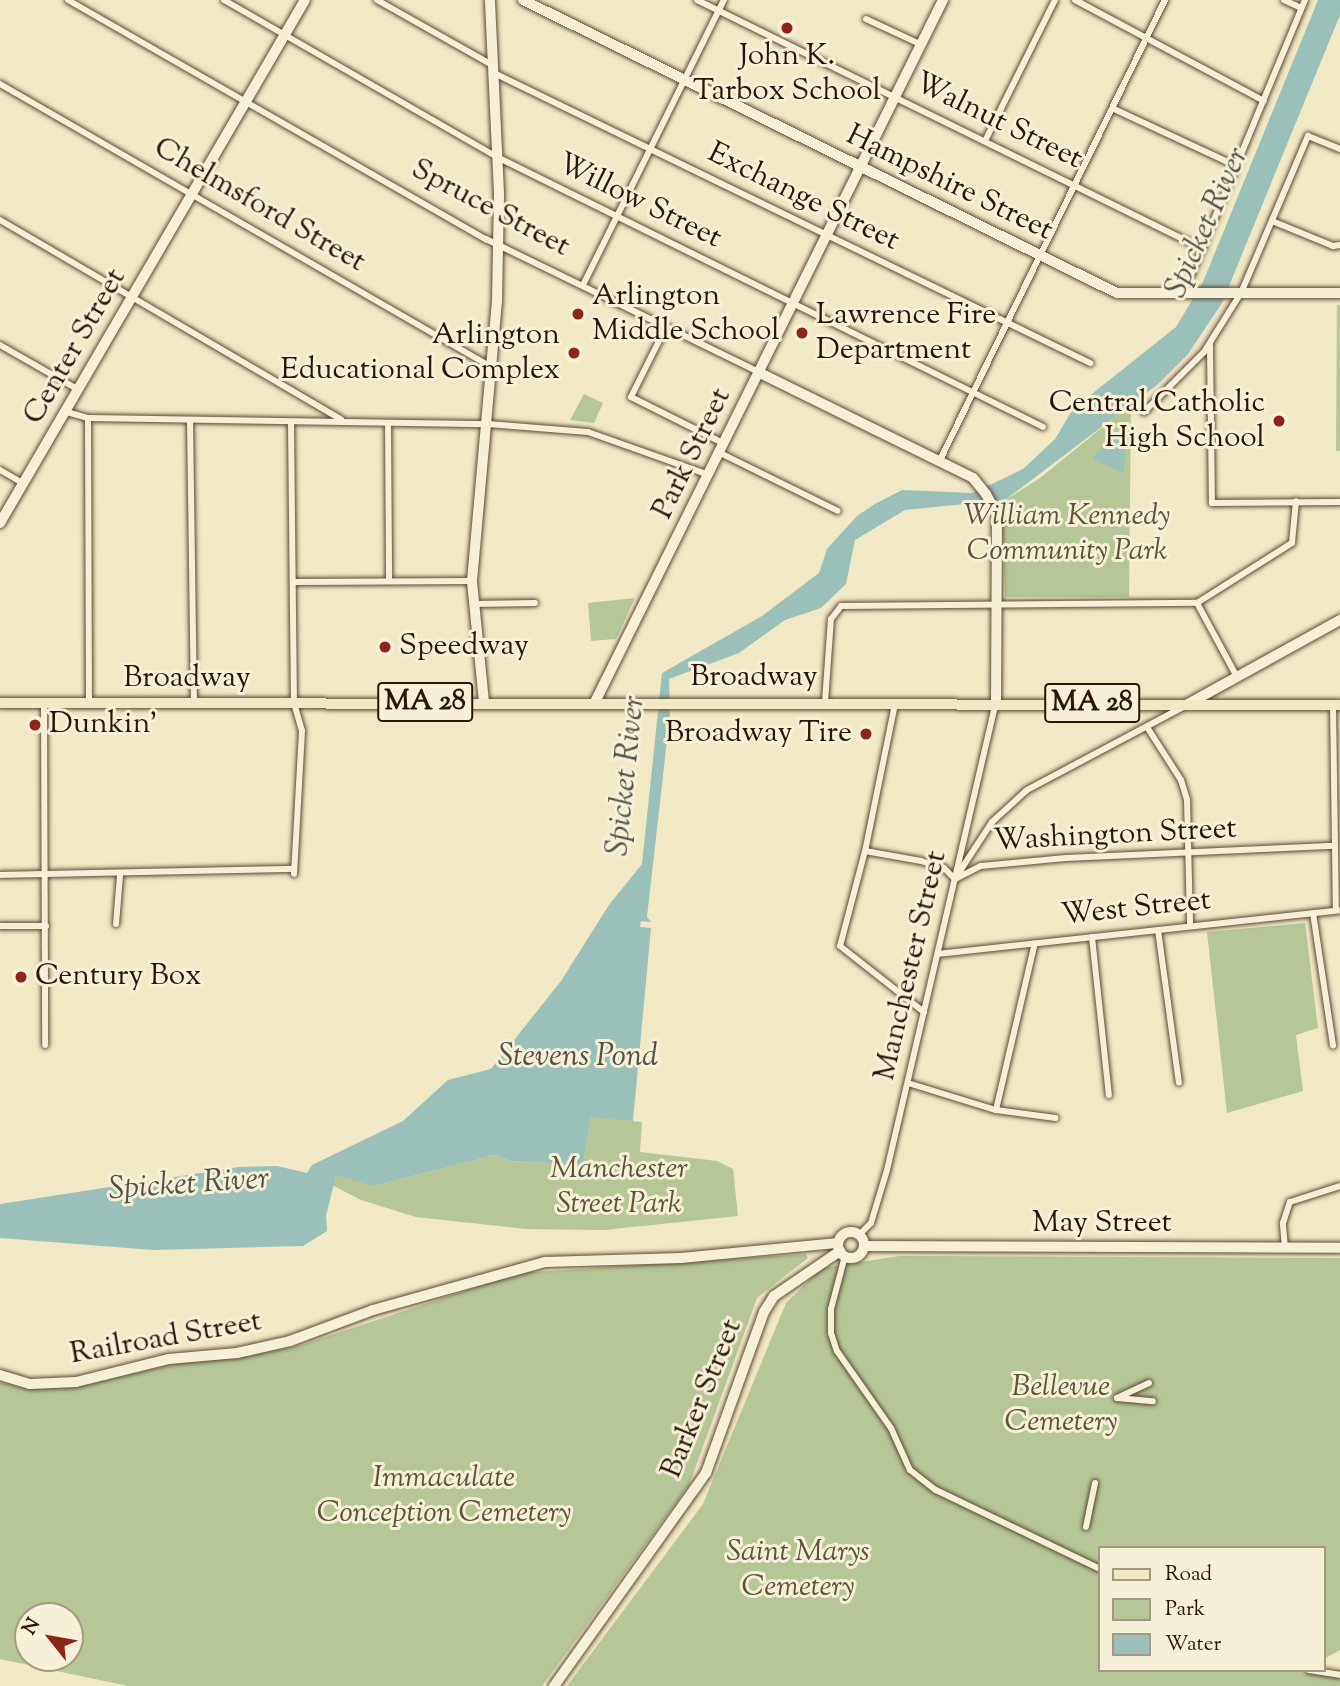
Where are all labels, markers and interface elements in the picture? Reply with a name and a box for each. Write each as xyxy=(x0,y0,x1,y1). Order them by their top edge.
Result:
marker: John K. Tarbox School xyxy=(779,20,795,36)
place label: John K. Tarbox School xyxy=(693,39,881,110)
street label: Walnut Street xyxy=(908,66,1088,178)
street label: Hampshire Street xyxy=(840,118,1058,250)
street label: Chelmsford Street xyxy=(147,131,371,281)
street label: Exchange Street xyxy=(701,136,905,260)
water label: Spicket River xyxy=(1158,142,1258,304)
street label: Willow Street xyxy=(551,147,727,257)
street label: Spruce Street xyxy=(405,152,575,266)
street label: Center Street xyxy=(17,263,135,431)
place label: Arlington Middle School xyxy=(592,279,780,350)
place label: Lawrence Fire Department xyxy=(816,298,996,368)
marker: Arlington Middle School xyxy=(570,306,586,322)
place label: Arlington Educational Complex xyxy=(281,318,560,388)
marker: Lawrence Fire Department xyxy=(794,325,810,341)
marker: Arlington Educational Complex xyxy=(566,345,582,361)
street label: Park Street xyxy=(646,383,740,525)
place label: Central Catholic High School xyxy=(1049,386,1265,456)
marker: Central Catholic High School xyxy=(1271,413,1287,429)
park label: William Kennedy Community Park xyxy=(964,499,1170,570)
place label: Speedway xyxy=(399,629,529,665)
marker: Speedway xyxy=(377,639,393,655)
street label: Broadway xyxy=(690,660,818,696)
street label: Broadway xyxy=(123,661,251,697)
road number: MA 28 xyxy=(376,678,474,726)
road number: MA 28 xyxy=(1043,678,1141,728)
water label: Spicket River xyxy=(600,694,654,858)
place label: Dunkin' xyxy=(49,707,157,743)
place label: Broadway Tire xyxy=(665,716,852,752)
marker: Dunkin' xyxy=(27,717,43,733)
marker: Broadway Tire xyxy=(858,726,874,742)
street label: Washington Street xyxy=(992,812,1238,860)
street label: Manchester Street xyxy=(868,848,956,1084)
street label: West Street xyxy=(1059,883,1213,935)
place label: Century Box xyxy=(35,959,201,995)
marker: Century Box xyxy=(13,969,29,985)
water label: Stevens Pond xyxy=(498,1038,658,1076)
park label: Manchester Street Park xyxy=(550,1152,688,1222)
water label: Spicket River xyxy=(107,1160,271,1210)
street label: May Street xyxy=(1032,1206,1172,1242)
street label: Railroad Street xyxy=(67,1304,265,1374)
street label: Barker Street xyxy=(655,1314,751,1484)
park label: Bellevue Cemetery xyxy=(1005,1370,1117,1440)
park label: Immaculate Conception Cemetery xyxy=(317,1461,571,1532)
park label: Saint Marys Cemetery xyxy=(726,1535,870,1606)
legend xyxy=(1098,1546,1326,1672)
text: Road xyxy=(1165,1560,1212,1590)
text: Park xyxy=(1165,1595,1205,1625)
north arrow xyxy=(14,1602,84,1672)
text: N xyxy=(17,1614,48,1640)
text: Water xyxy=(1165,1630,1221,1660)

